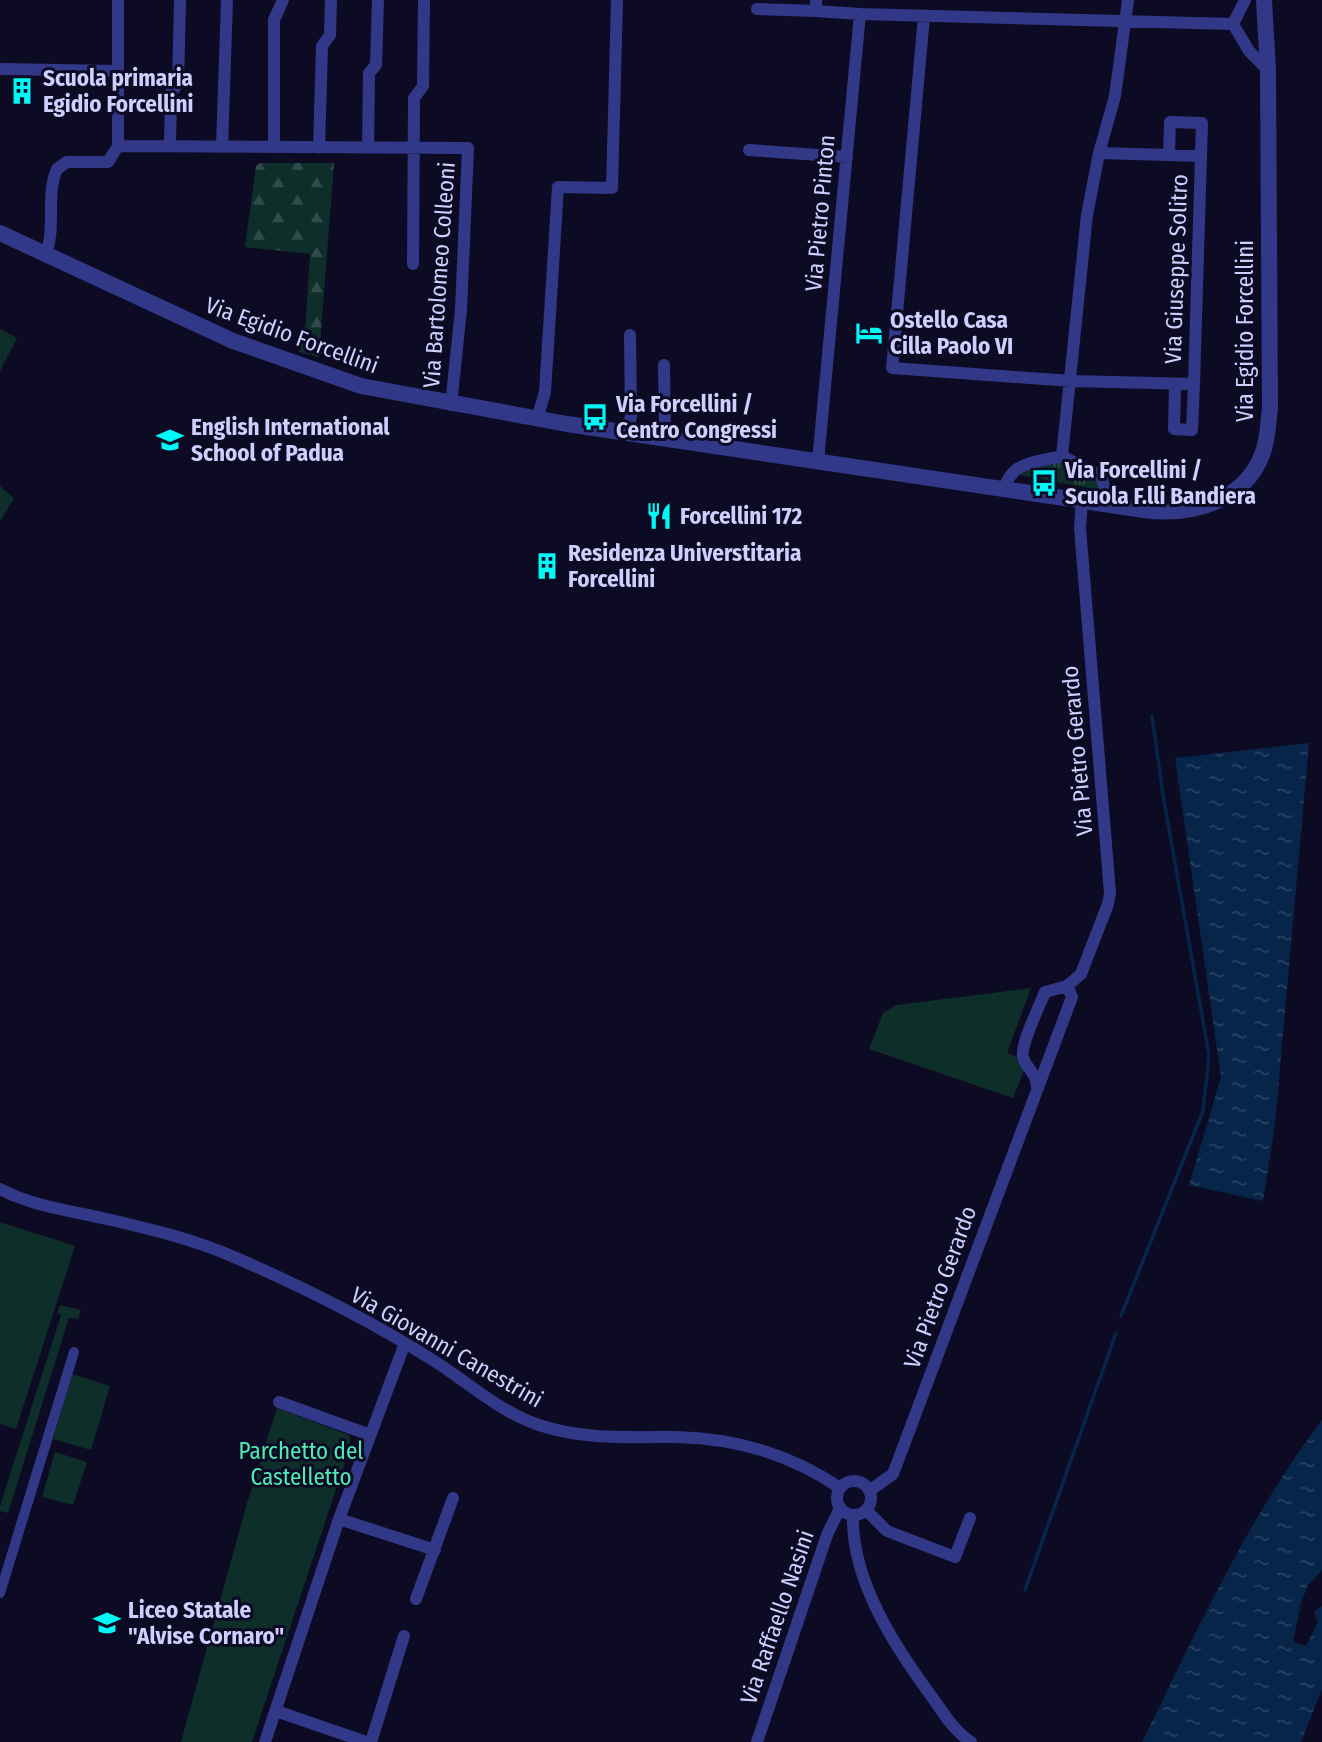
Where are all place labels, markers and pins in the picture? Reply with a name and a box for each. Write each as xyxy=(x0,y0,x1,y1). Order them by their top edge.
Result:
place label: Scuola primaria Egidio Forcellini xyxy=(43,64,194,118)
building icon: Scuola primaria Egidio Forcellini xyxy=(7,76,37,106)
place label: Ostello Casa Cilla Paolo VI xyxy=(890,306,1013,360)
hotel icon: Ostello Casa Cilla Paolo VI xyxy=(854,318,884,348)
place label: Via Forcellini / Centro Congressi xyxy=(615,390,777,444)
bus stop icon: Via Forcellini / Centro Congressi xyxy=(580,402,610,432)
place label: English International School of Padua xyxy=(191,413,390,467)
school or university icon: English International School of Padua xyxy=(155,425,185,455)
place label: Via Forcellini / Scuola F.lli Bandiera xyxy=(1064,456,1256,510)
bus stop icon: Via Forcellini / Scuola F.lli Bandiera xyxy=(1029,468,1059,498)
restaurant icon: Forcellini 172 xyxy=(644,501,674,531)
place label: Forcellini 172 xyxy=(680,502,802,530)
place label: Residenza Universtitaria Forcellini xyxy=(568,539,801,593)
building icon: Residenza Universtitaria Forcellini xyxy=(532,551,562,581)
place label: Liceo Statale "Alvise Cornaro" xyxy=(128,1596,284,1650)
school or university icon: Liceo Statale "Alvise Cornaro" xyxy=(92,1608,122,1638)

